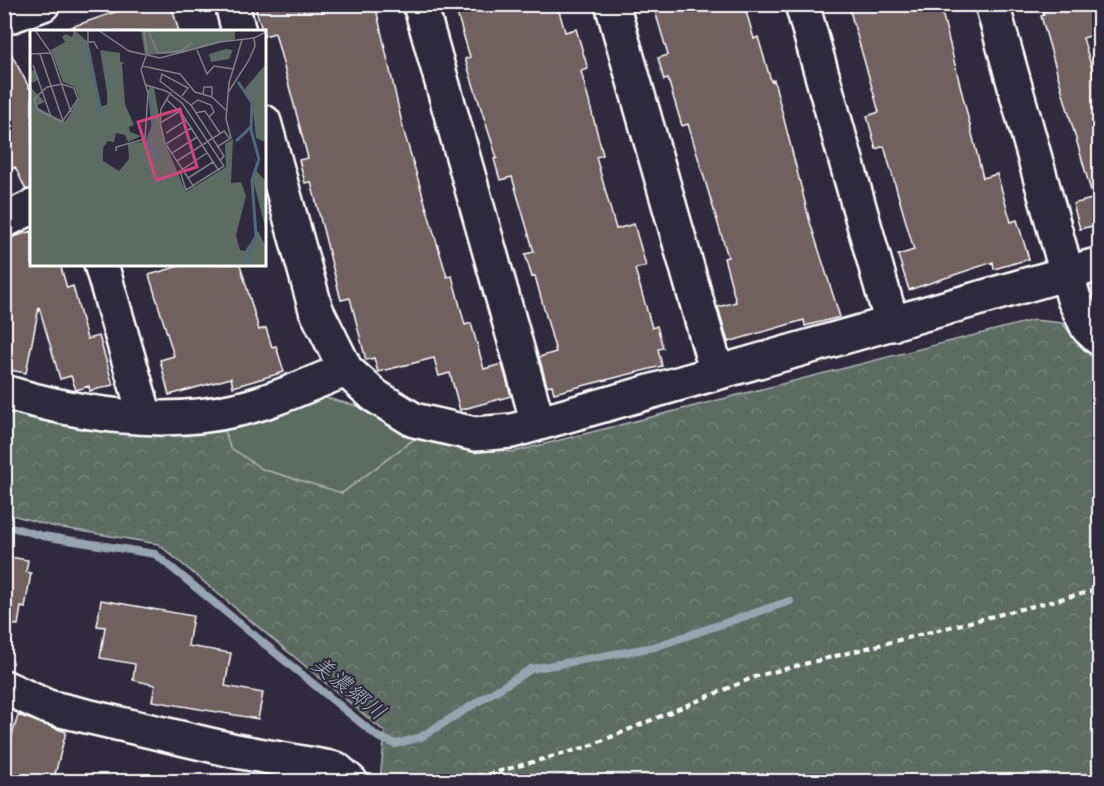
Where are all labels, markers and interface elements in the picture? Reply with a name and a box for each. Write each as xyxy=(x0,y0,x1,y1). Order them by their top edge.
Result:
inset map xyxy=(30,30,266,266)
water label: 美濃郷川 xyxy=(305,650,391,728)

